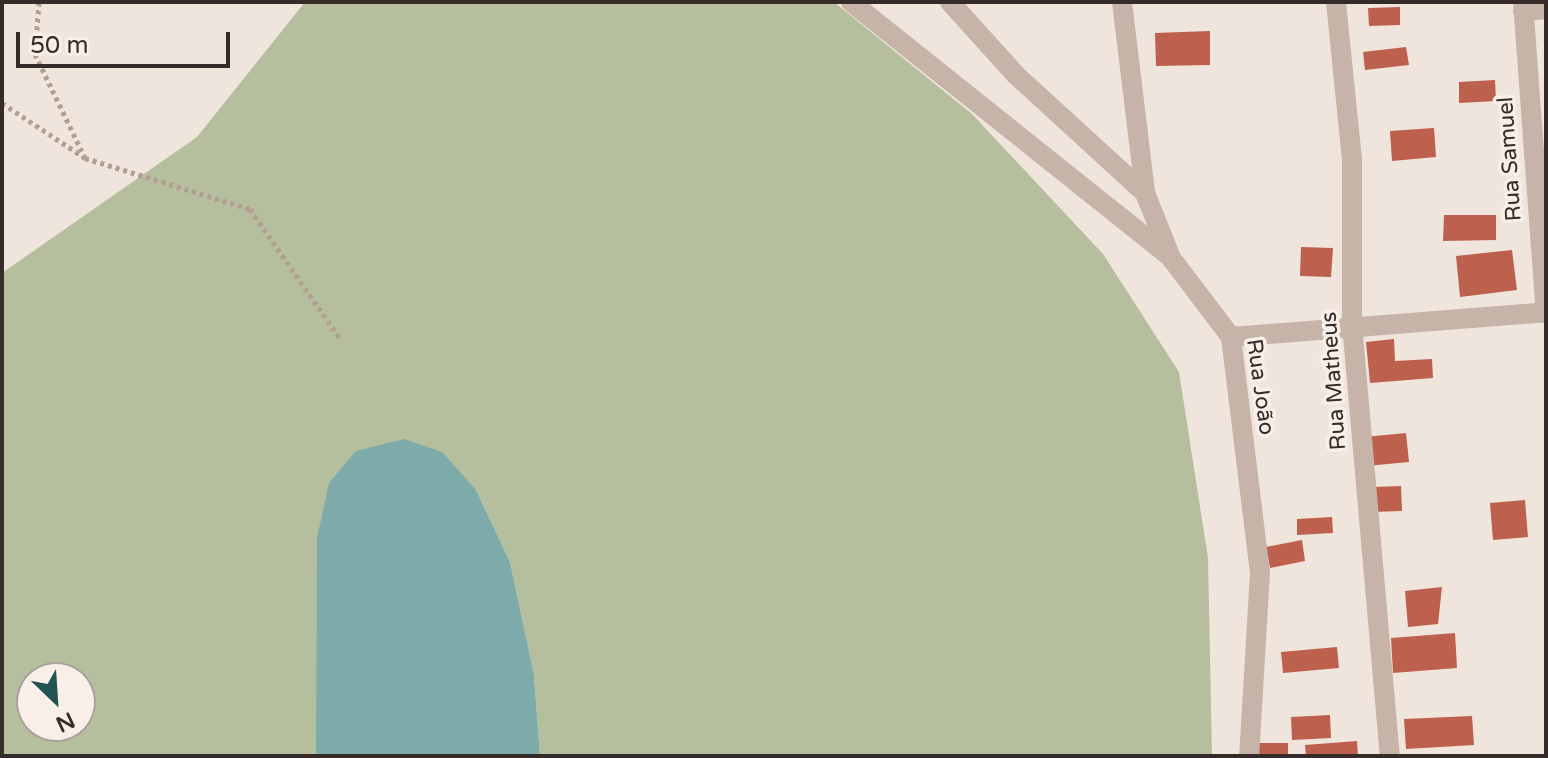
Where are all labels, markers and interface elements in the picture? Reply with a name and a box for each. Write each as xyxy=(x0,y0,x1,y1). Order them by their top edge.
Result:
scale bar xyxy=(20,16,234,66)
text: 50 m xyxy=(30,31,88,60)
street label: Rua Samuel xyxy=(1492,96,1528,222)
street label: Rua Matheus xyxy=(1316,311,1352,451)
street label: Rua João xyxy=(1240,337,1280,437)
north arrow xyxy=(16,662,96,742)
text: N xyxy=(52,706,79,737)

